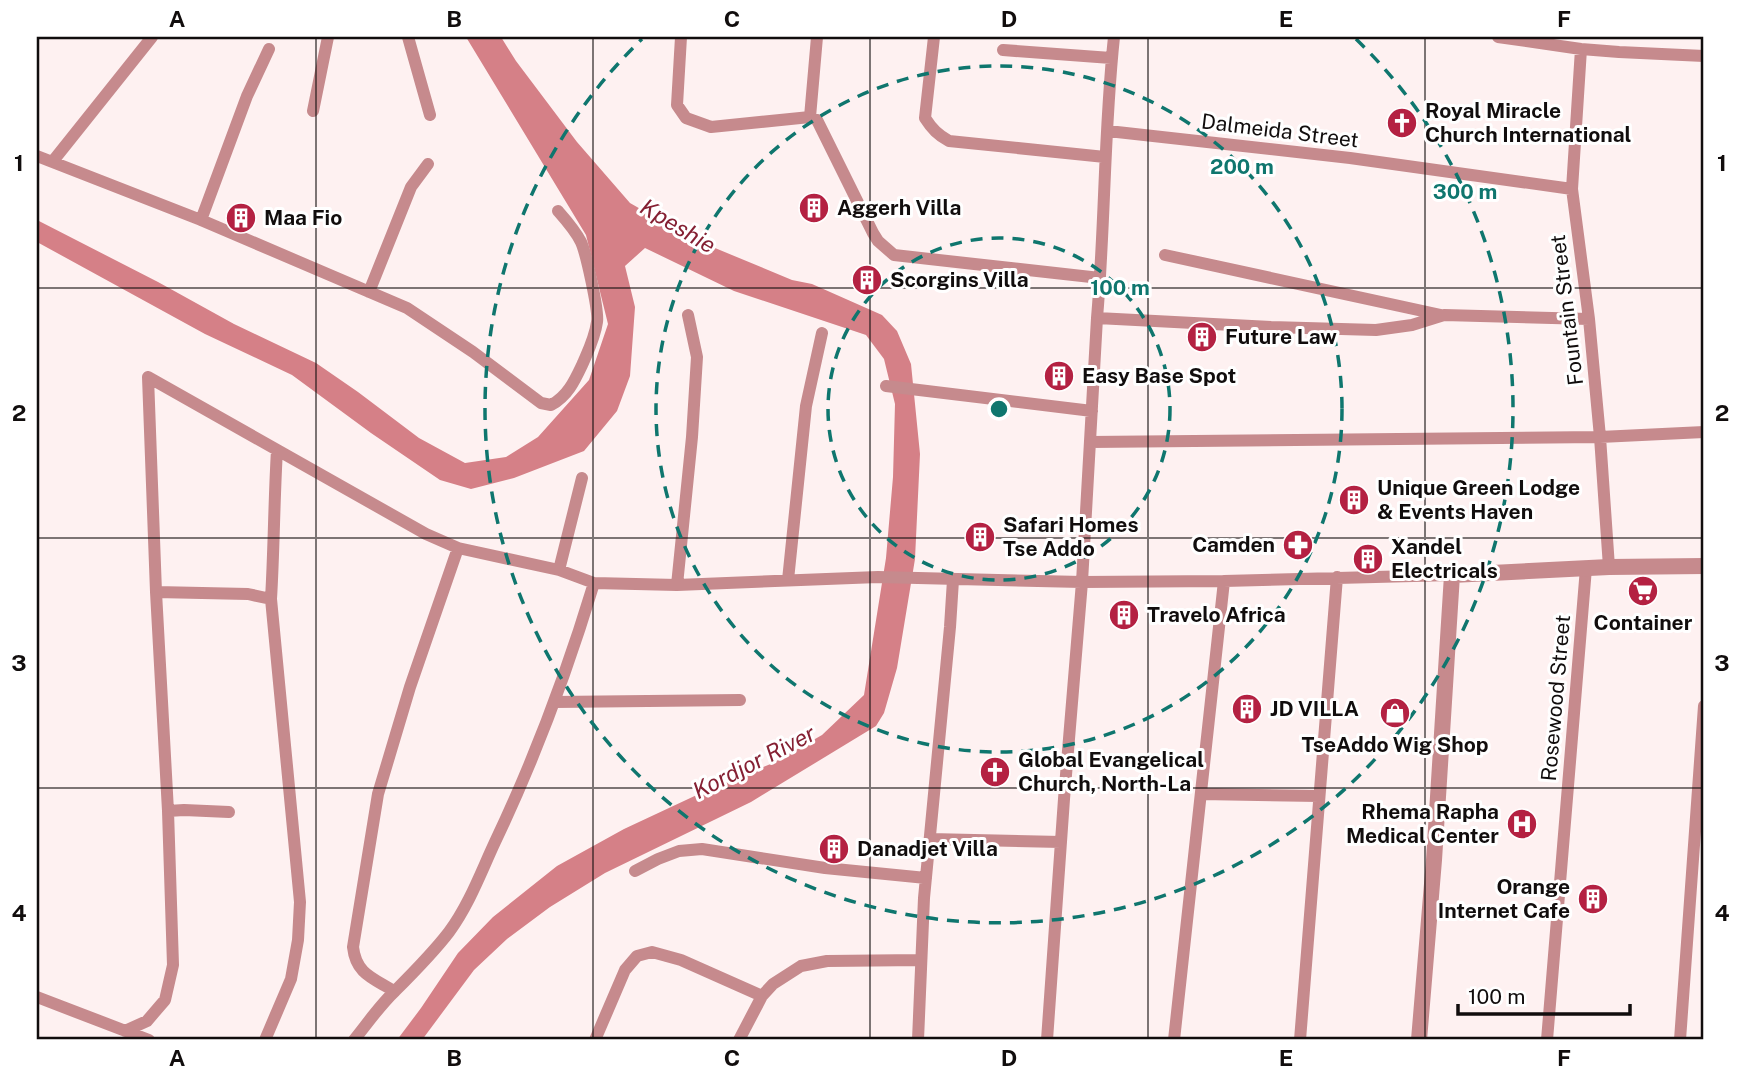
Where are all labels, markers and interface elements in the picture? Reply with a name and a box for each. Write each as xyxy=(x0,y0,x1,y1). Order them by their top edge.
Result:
text: A xyxy=(169,5,186,32)
text: B xyxy=(446,5,462,32)
text: C xyxy=(724,5,740,32)
text: D xyxy=(1001,5,1017,32)
text: E xyxy=(1279,5,1293,32)
text: F xyxy=(1557,5,1571,32)
place label: Royal Miracle Church International xyxy=(1425,98,1632,147)
church icon: Royal Miracle Church International xyxy=(1385,106,1419,140)
street label: Dalmeida Street xyxy=(1200,108,1360,153)
text: 1 xyxy=(14,149,24,176)
text: 1 xyxy=(1717,149,1727,176)
text: 200 m xyxy=(1210,154,1274,179)
text: 300 m xyxy=(1433,179,1497,204)
building icon: Aggerh Villa xyxy=(797,191,831,225)
water label: Kpeshie xyxy=(636,193,721,259)
place label: Aggerh Villa xyxy=(837,195,961,220)
building icon: Maa Fio xyxy=(224,201,258,235)
place label: Maa Fio xyxy=(264,205,342,230)
street label: Fountain Street xyxy=(1545,233,1588,387)
building icon: Scorgins Villa xyxy=(850,263,884,297)
place label: Scorgins Villa xyxy=(890,267,1029,292)
text: 100 m xyxy=(1090,275,1150,300)
building icon: Future Law xyxy=(1185,320,1219,354)
place label: Future Law xyxy=(1225,324,1337,349)
building icon: Easy Base Spot xyxy=(1042,359,1076,393)
place label: Easy Base Spot xyxy=(1082,363,1236,388)
centre of rings xyxy=(987,397,1011,421)
text: 2 xyxy=(12,399,26,426)
text: 2 xyxy=(1715,399,1729,426)
place label: Unique Green Lodge & Events Haven xyxy=(1377,475,1580,524)
building icon: Unique Green Lodge & Events Haven xyxy=(1337,483,1371,517)
place label: Safari Homes Tse Addo xyxy=(1003,512,1139,561)
building icon: Safari Homes Tse Addo xyxy=(963,520,997,554)
pharmacy icon: Camden xyxy=(1281,528,1315,562)
place label: Camden xyxy=(1192,532,1275,557)
place label: Xandel Electricals xyxy=(1391,534,1498,583)
building icon: Xandel Electricals xyxy=(1351,542,1385,576)
supermarket icon: Container xyxy=(1626,574,1660,608)
building icon: Travelo Africa xyxy=(1107,598,1141,632)
place label: Travelo Africa xyxy=(1147,602,1286,627)
place label: Container xyxy=(1594,610,1693,635)
street label: Rosewood Street xyxy=(1536,614,1575,782)
text: 3 xyxy=(11,649,27,676)
text: 3 xyxy=(1714,649,1730,676)
building icon: JD VILLA xyxy=(1230,692,1264,726)
place label: JD VILLA xyxy=(1270,696,1359,721)
shop icon: TseAddo Wig Shop xyxy=(1378,696,1412,730)
water label: Kordjor River xyxy=(688,719,820,804)
place label: TseAddo Wig Shop xyxy=(1302,732,1489,757)
place label: Global Evangelical Church, North-La xyxy=(1018,747,1204,796)
church icon: Global Evangelical Church, North-La xyxy=(978,755,1012,789)
place label: Rhema Rapha Medical Center xyxy=(1346,799,1499,848)
hospital icon: Rhema Rapha Medical Center xyxy=(1505,807,1539,841)
building icon: Danadjet Villa xyxy=(817,832,851,866)
place label: Danadjet Villa xyxy=(857,836,998,861)
place label: Orange Internet Cafe xyxy=(1438,874,1570,923)
building icon: Orange Internet Cafe xyxy=(1576,882,1610,916)
text: 4 xyxy=(11,899,27,926)
text: 4 xyxy=(1714,899,1730,926)
scale bar xyxy=(1458,972,1629,1016)
text: 100 m xyxy=(1468,984,1525,1009)
text: A xyxy=(169,1044,186,1071)
text: B xyxy=(446,1044,462,1071)
text: C xyxy=(724,1044,740,1071)
text: D xyxy=(1001,1044,1017,1071)
text: E xyxy=(1279,1044,1293,1071)
text: F xyxy=(1557,1044,1571,1071)

